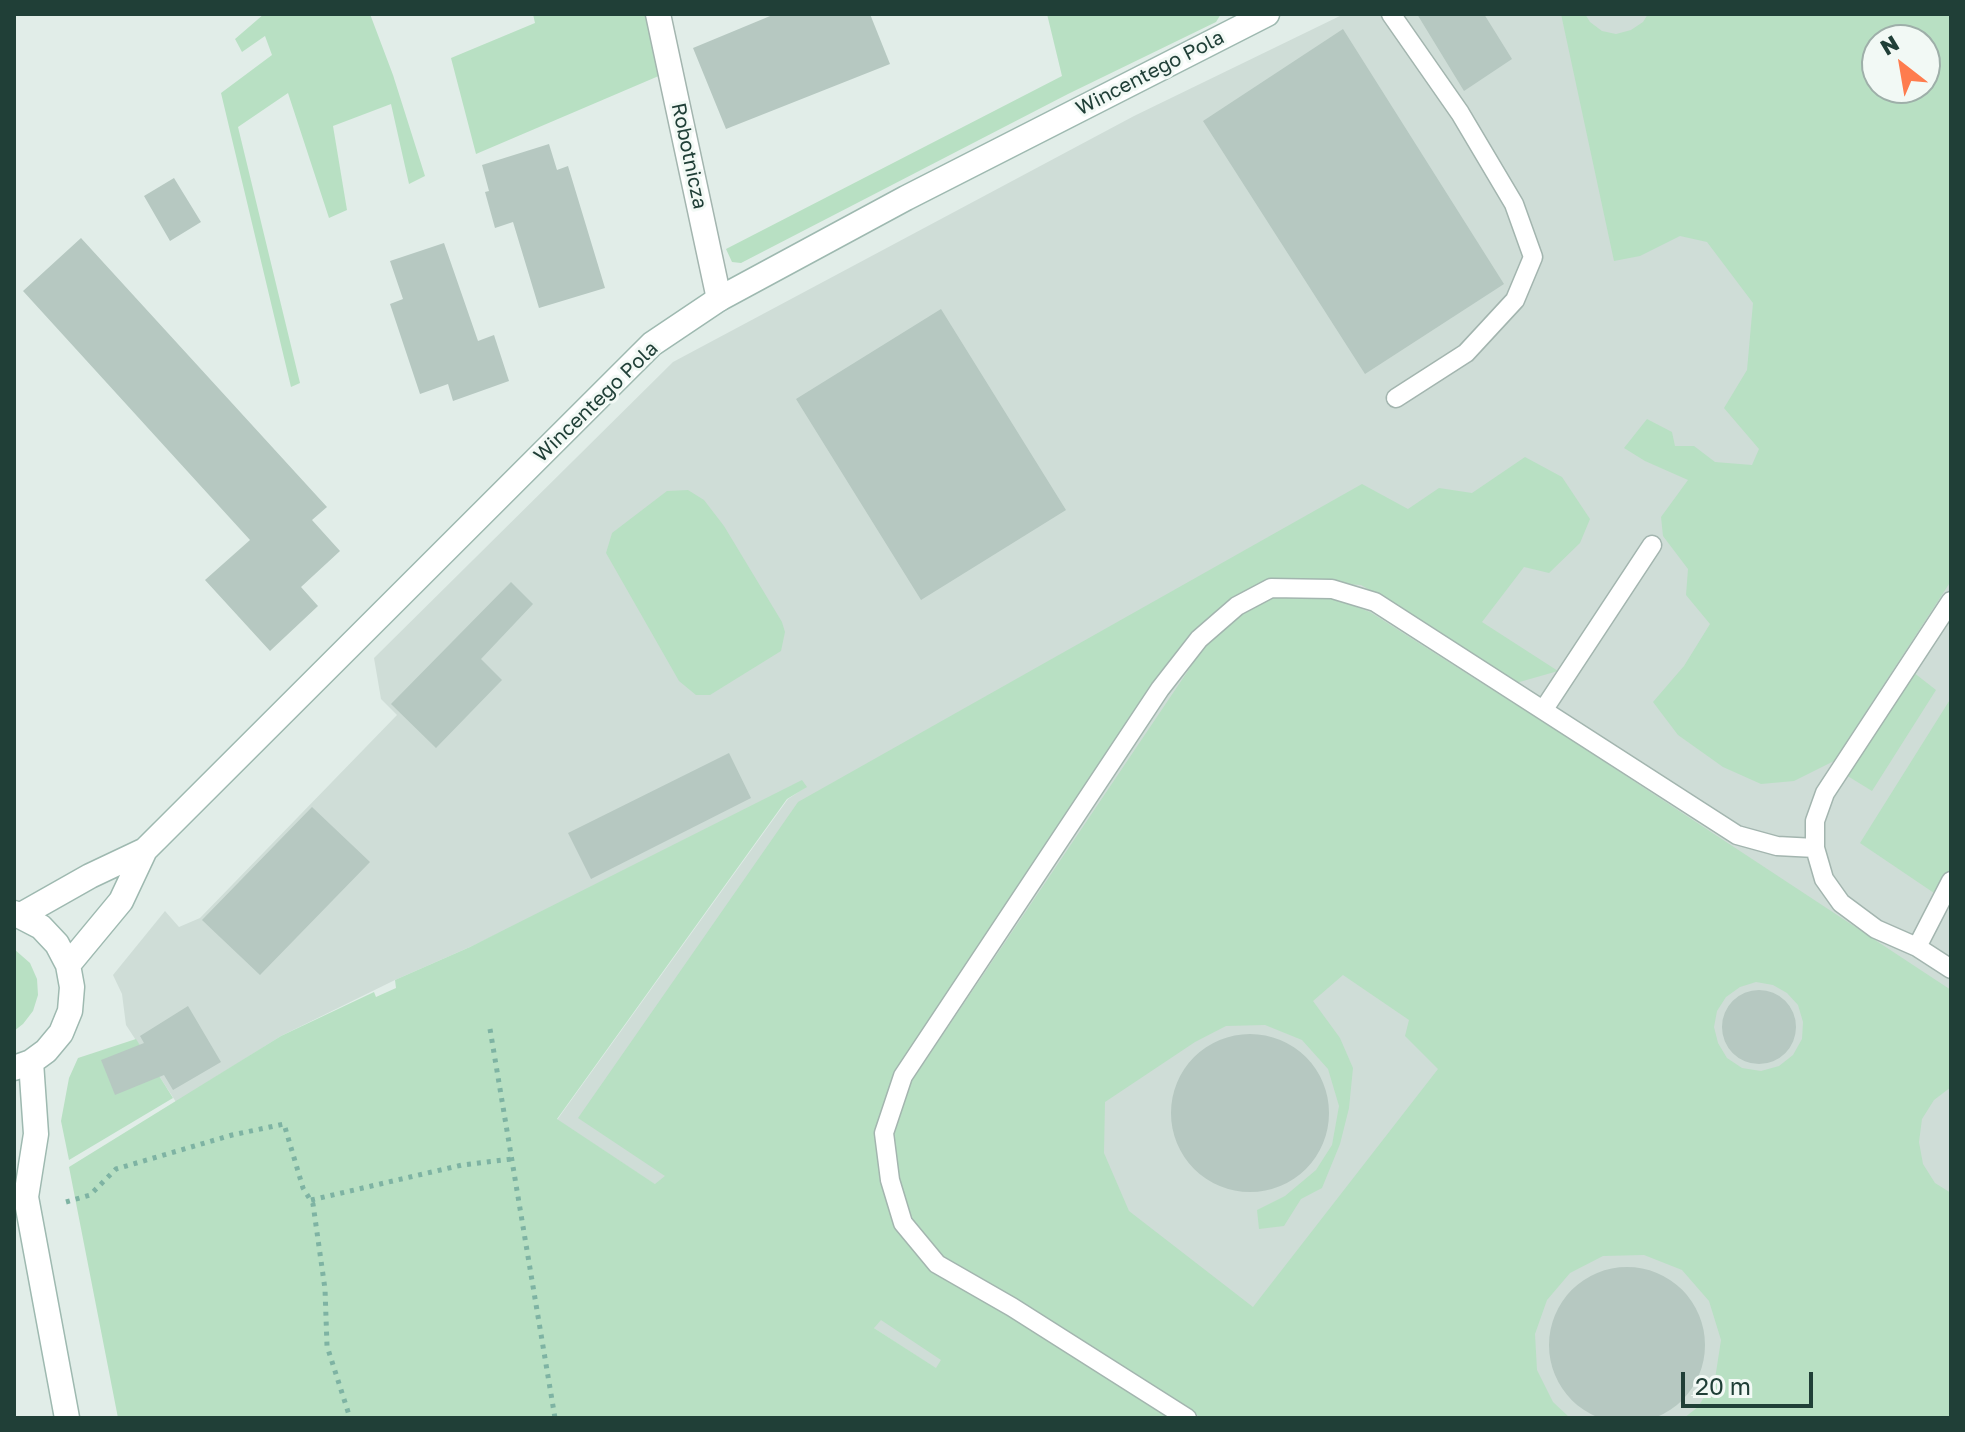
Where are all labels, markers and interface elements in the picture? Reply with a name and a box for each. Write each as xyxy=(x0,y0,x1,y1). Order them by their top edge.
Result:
north arrow xyxy=(1861,24,1941,104)
street label: Wincentego Pola xyxy=(1072,25,1228,121)
text: N xyxy=(1875,29,1904,61)
street label: Robotnicza xyxy=(666,101,712,211)
street label: Wincentego Pola xyxy=(529,337,663,467)
scale bar xyxy=(1685,1356,1817,1406)
text: 20 m xyxy=(1695,1371,1751,1400)

